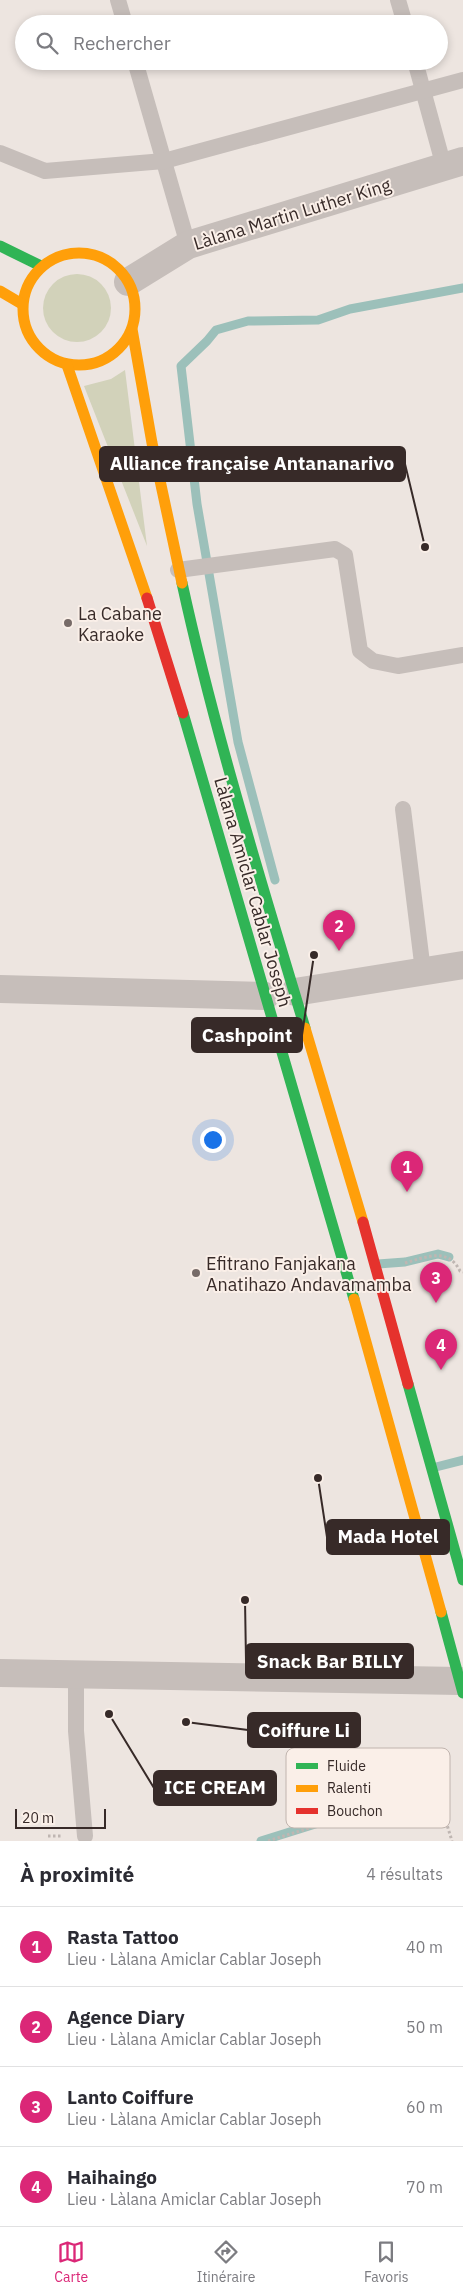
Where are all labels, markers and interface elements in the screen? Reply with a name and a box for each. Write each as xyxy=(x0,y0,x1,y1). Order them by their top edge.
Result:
search box xyxy=(15,15,448,70)
icon: search xyxy=(33,29,61,57)
text: Rechercher xyxy=(73,31,171,55)
street label: Làlana Martin Luther King xyxy=(190,173,394,255)
callout: Alliance française Antananarivo xyxy=(100,447,405,481)
text: Alliance française Antananarivo xyxy=(110,451,395,475)
place label: La Cabane Karaoke xyxy=(78,602,162,646)
marker: La Cabane Karaoke xyxy=(62,617,74,629)
street label: Làlana Amiclar Cablar Joseph xyxy=(209,774,297,1010)
pin: 2 xyxy=(323,910,355,951)
callout: Cashpoint xyxy=(192,1018,302,1052)
text: Cashpoint xyxy=(202,1023,292,1047)
your location xyxy=(200,1127,226,1153)
pin: 1 xyxy=(391,1151,423,1192)
place label: Efitrano Fanjakana Anatihazo Andavamamba xyxy=(206,1252,412,1296)
pin: 3 xyxy=(420,1262,452,1303)
marker: Efitrano Fanjakana Anatihazo Andavamamba xyxy=(190,1267,202,1279)
pin: 4 xyxy=(425,1329,457,1370)
callout: Mada Hotel xyxy=(327,1520,449,1554)
text: Mada Hotel xyxy=(337,1524,439,1548)
callout: Snack Bar BILLY xyxy=(246,1644,413,1678)
text: Snack Bar BILLY xyxy=(257,1649,404,1673)
callout: Coiffure Li xyxy=(248,1713,360,1747)
text: Coiffure Li xyxy=(258,1718,350,1742)
legend xyxy=(286,1748,450,1828)
text: Fluide xyxy=(327,1757,366,1775)
callout: ICE CREAM xyxy=(154,1771,276,1805)
text: ICE CREAM xyxy=(164,1775,266,1799)
text: Ralenti xyxy=(327,1779,371,1797)
text: Bouchon xyxy=(327,1802,383,1820)
scale bar xyxy=(15,1806,106,1829)
text: 20 m xyxy=(22,1809,54,1827)
text: À proximité xyxy=(20,1860,134,1888)
text: 4 résultats xyxy=(366,1864,443,1884)
text: Rasta Tattoo xyxy=(67,1925,179,1949)
text: 1 xyxy=(31,1937,41,1957)
text: 40 m xyxy=(406,1937,443,1957)
text: Lieu · Làlana Amiclar Cablar Joseph xyxy=(67,1949,322,1969)
text: Agence Diary xyxy=(67,2005,185,2029)
text: 2 xyxy=(31,2017,41,2037)
text: 50 m xyxy=(406,2017,443,2037)
text: Lieu · Làlana Amiclar Cablar Joseph xyxy=(67,2029,322,2049)
text: Lanto Coiffure xyxy=(67,2085,194,2109)
text: 3 xyxy=(31,2097,41,2117)
text: 60 m xyxy=(406,2097,443,2117)
text: Lieu · Làlana Amiclar Cablar Joseph xyxy=(67,2109,322,2129)
text: Haihaingo xyxy=(67,2165,157,2189)
text: 4 xyxy=(31,2177,41,2197)
text: 70 m xyxy=(406,2177,443,2197)
text: Lieu · Làlana Amiclar Cablar Joseph xyxy=(67,2189,322,2209)
tab: Carte xyxy=(54,2238,88,2286)
tab: Itinéraire xyxy=(197,2238,255,2286)
tab: Favoris xyxy=(364,2238,409,2286)

